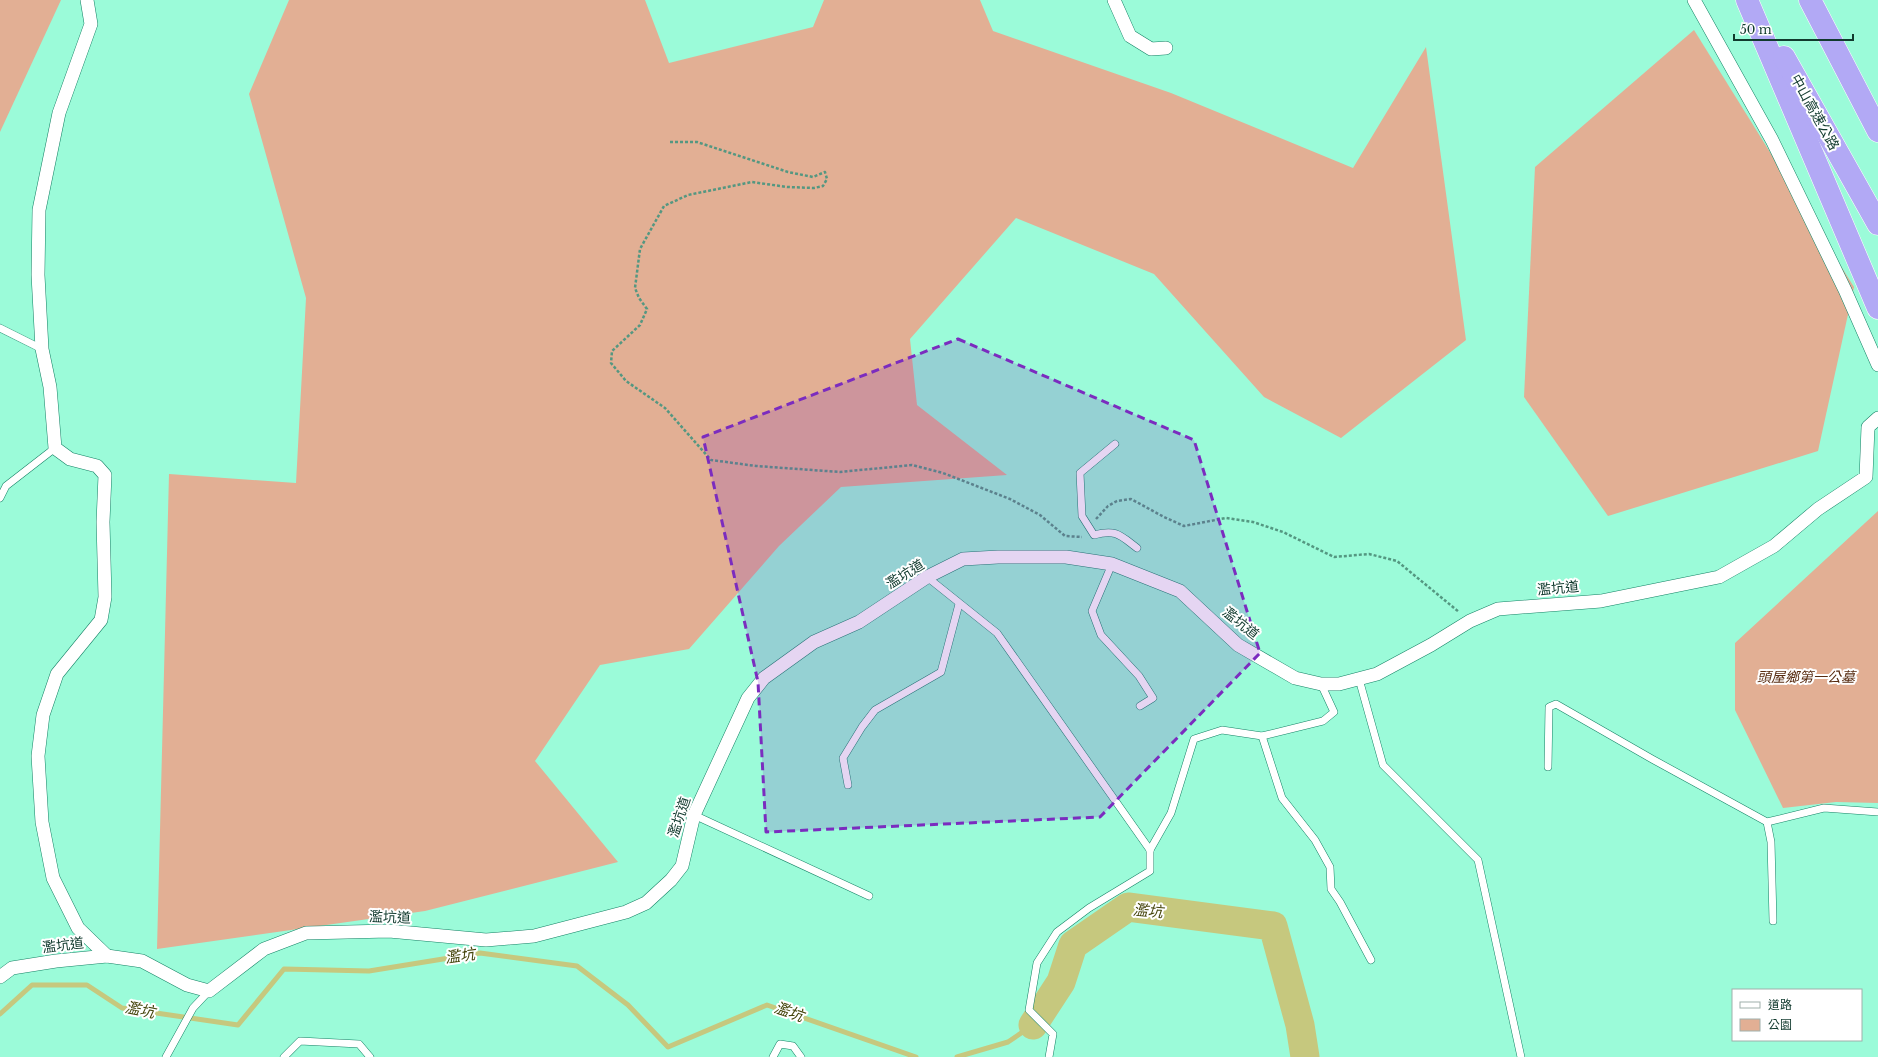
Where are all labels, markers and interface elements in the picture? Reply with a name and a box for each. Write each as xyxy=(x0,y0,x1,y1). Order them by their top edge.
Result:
scale bar xyxy=(1734,16,1853,42)
text: 50 m xyxy=(1740,22,1772,37)
street label: 中山高速公路 xyxy=(1787,71,1843,153)
street label: 濫坑道 xyxy=(882,555,928,593)
street label: 濫坑道 xyxy=(1536,577,1580,599)
street label: 濫坑道 xyxy=(1219,603,1263,643)
park label: 頭屋鄉第一公墓 xyxy=(1757,668,1857,686)
street label: 濫坑道 xyxy=(664,794,694,840)
water label: 濫坑 xyxy=(1132,900,1166,921)
street label: 濫坑道 xyxy=(369,907,411,927)
street label: 濫坑道 xyxy=(41,934,85,956)
water label: 濫坑 xyxy=(444,944,478,967)
legend xyxy=(1732,989,1862,1041)
water label: 濫坑 xyxy=(124,997,159,1022)
text: 道路 xyxy=(1768,997,1792,1012)
water label: 濫坑 xyxy=(772,998,808,1026)
text: 公園 xyxy=(1768,1017,1792,1032)

